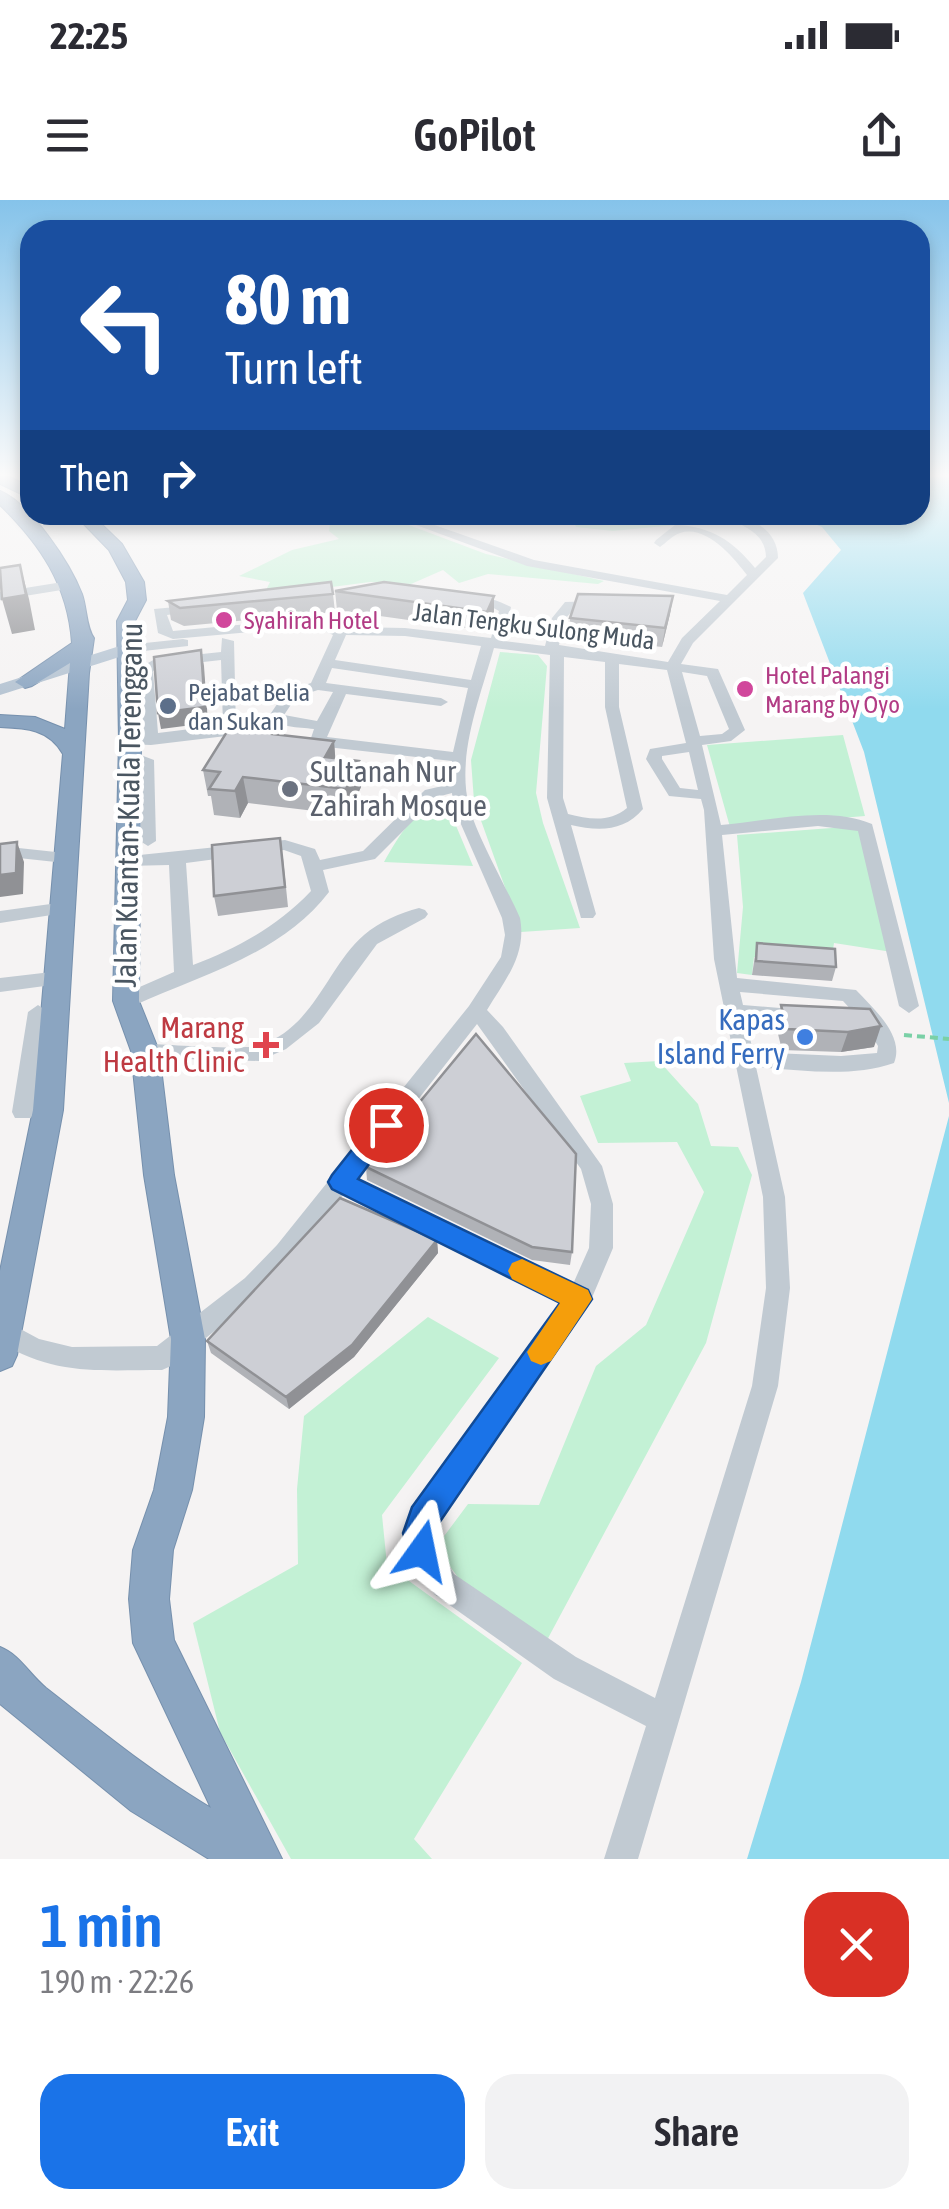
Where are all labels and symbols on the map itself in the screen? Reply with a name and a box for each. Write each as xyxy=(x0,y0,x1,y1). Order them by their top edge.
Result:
street label: Jalan Tengku Sulong Muda xyxy=(412,597,656,655)
place label: Syahirah Hotel xyxy=(244,606,379,634)
marker: Syahirah Hotel xyxy=(213,609,235,631)
street label: Jalan Kuantan-Kuala Terengganu xyxy=(108,622,148,988)
place label: Hotel Palangi Marang by Oyo xyxy=(765,661,900,718)
place label: Pejabat Belia dan Sukan xyxy=(188,678,310,735)
marker: Hotel Palangi Marang by Oyo xyxy=(734,678,756,700)
marker: Pejabat Belia dan Sukan xyxy=(157,695,179,717)
place label: Sultanah Nur Zahirah Mosque xyxy=(310,754,487,822)
marker: Sultanah Nur Zahirah Mosque xyxy=(279,778,301,800)
place label: Kapas Island Ferry xyxy=(657,1002,785,1070)
place label: Marang Health Clinic xyxy=(103,1010,245,1078)
marker: Kapas Island Ferry xyxy=(794,1026,816,1048)
marker: Marang Health Clinic xyxy=(253,1032,279,1058)
pin xyxy=(344,1083,429,1168)
position arrow xyxy=(370,1499,474,1603)

